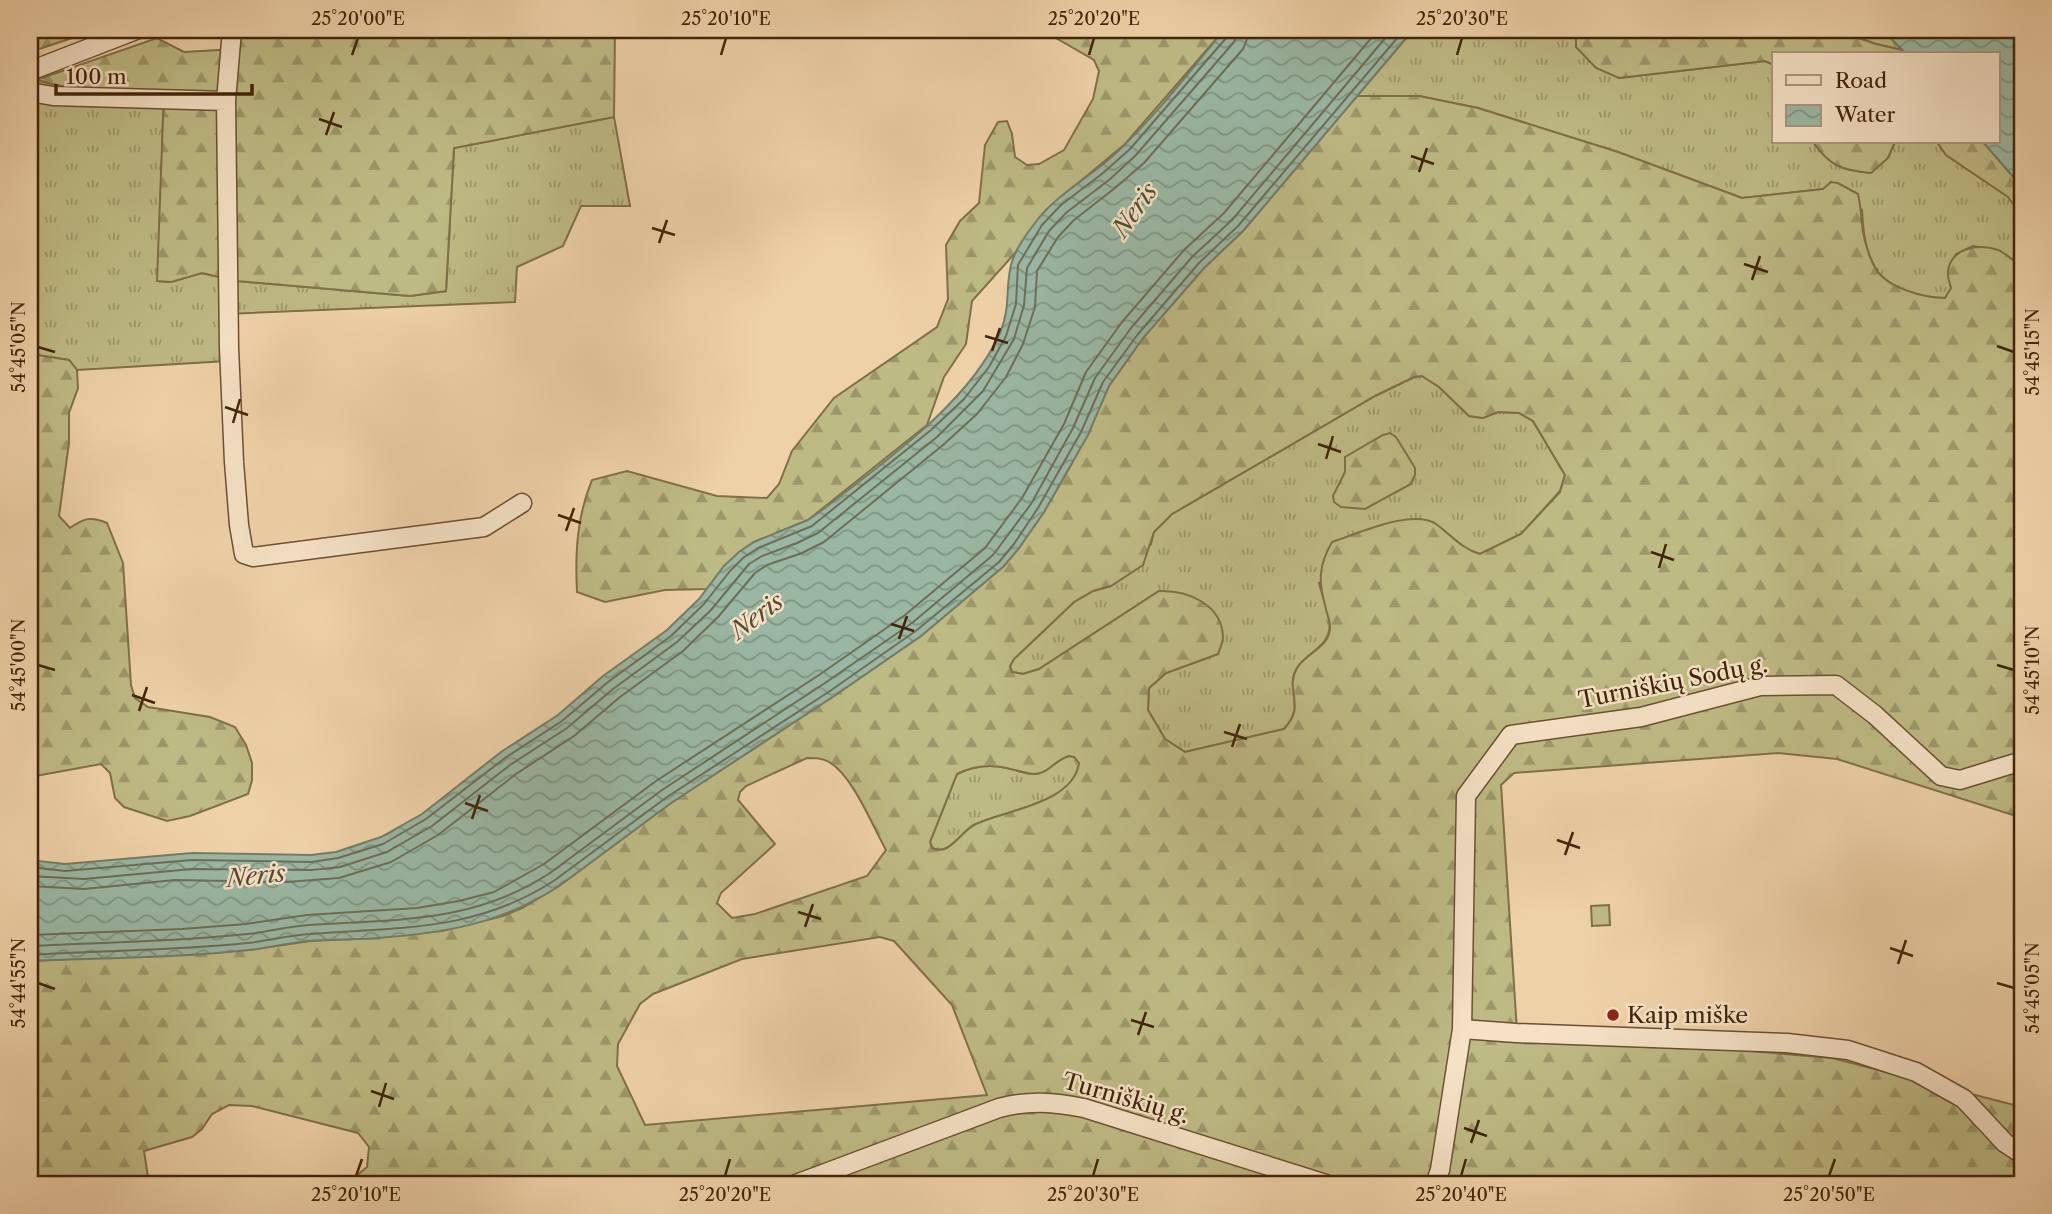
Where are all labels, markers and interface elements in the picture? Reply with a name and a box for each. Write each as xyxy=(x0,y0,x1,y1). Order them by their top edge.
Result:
text: 25°20'00"E xyxy=(311,8,405,30)
text: 25°20'10"E xyxy=(681,8,771,30)
text: 25°20'20"E xyxy=(1048,8,1140,30)
text: 25°20'30"E xyxy=(1416,8,1508,30)
scale bar xyxy=(56,52,252,96)
legend xyxy=(1772,52,2000,144)
text: 100 m xyxy=(66,64,127,89)
text: Road xyxy=(1835,68,1887,93)
text: Water xyxy=(1834,102,1895,127)
water label: Neris xyxy=(1105,177,1164,244)
text: 54°45'05"N xyxy=(8,301,30,393)
text: 54°45'15"N xyxy=(2022,308,2044,396)
water label: Neris xyxy=(723,586,789,646)
text: 54°45'00"N xyxy=(8,618,30,712)
text: 54°45'10"N xyxy=(2022,625,2044,715)
street label: Turniškių Sodų g. xyxy=(1576,650,1770,714)
water label: Neris xyxy=(223,858,287,893)
text: 54°44'55"N xyxy=(8,938,30,1028)
text: 54°45'05"N xyxy=(2022,942,2044,1034)
place label: Kaip miške xyxy=(1627,1001,1748,1029)
marker: Kaip miške xyxy=(1605,1007,1621,1023)
street label: Turniškių g. xyxy=(1060,1067,1192,1129)
text: 25°20'10"E xyxy=(311,1184,401,1206)
text: 25°20'20"E xyxy=(679,1184,771,1206)
text: 25°20'30"E xyxy=(1047,1184,1139,1206)
text: 25°20'40"E xyxy=(1415,1184,1507,1206)
text: 25°20'50"E xyxy=(1783,1184,1875,1206)

